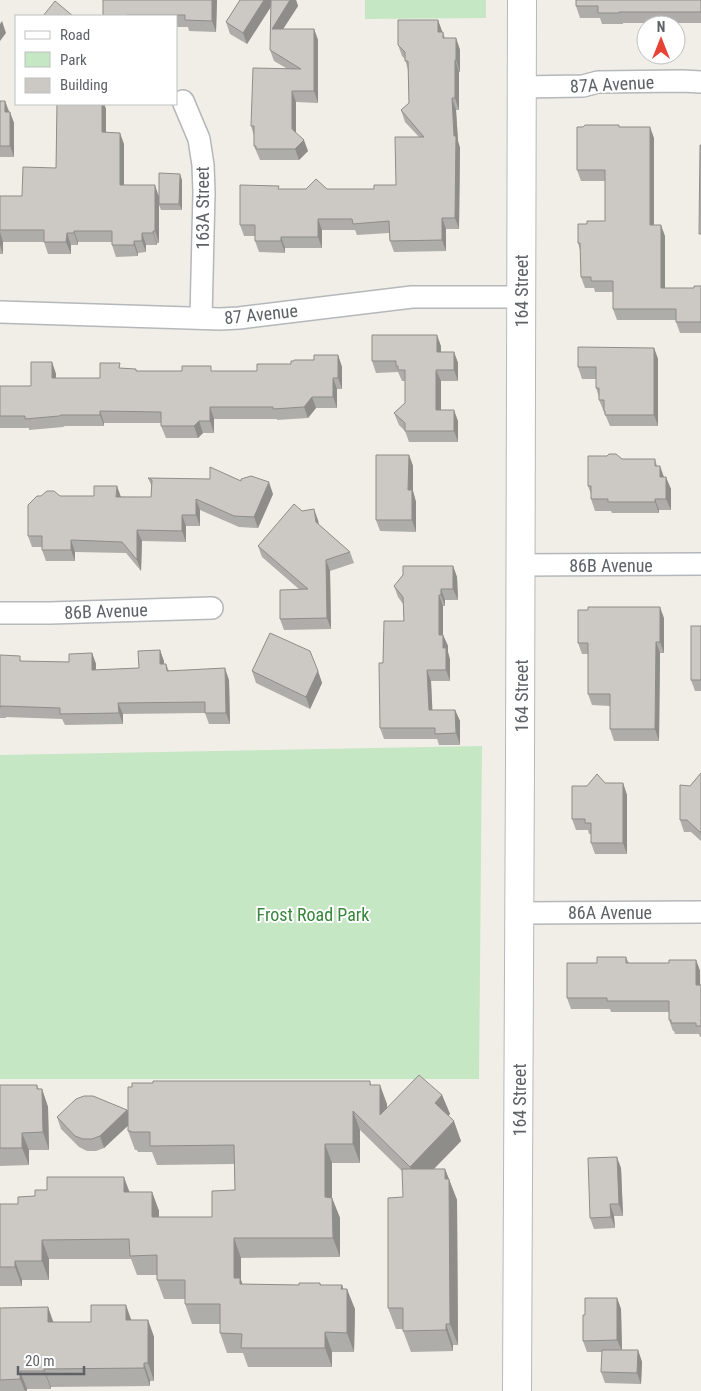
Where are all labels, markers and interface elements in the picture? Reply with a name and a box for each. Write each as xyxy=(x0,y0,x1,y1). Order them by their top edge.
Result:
legend xyxy=(15,15,178,105)
north arrow xyxy=(636,15,686,65)
text: N xyxy=(657,19,665,35)
text: Road xyxy=(60,26,90,44)
text: Park xyxy=(60,51,87,69)
street label: 87A Avenue xyxy=(569,71,655,97)
text: Building xyxy=(60,76,108,94)
street label: 163A Street xyxy=(192,166,213,250)
street label: 164 Street xyxy=(511,255,532,327)
street label: 87 Avenue xyxy=(223,300,299,328)
street label: 86B Avenue xyxy=(569,555,653,576)
street label: 86B Avenue xyxy=(64,599,148,623)
street label: 164 Street xyxy=(511,660,532,732)
street label: 86A Avenue xyxy=(568,902,652,923)
park label: Frost Road Park xyxy=(257,904,369,925)
street label: 164 Street xyxy=(509,1064,530,1136)
scale bar xyxy=(18,1344,84,1376)
text: 20 m xyxy=(25,1352,55,1370)

